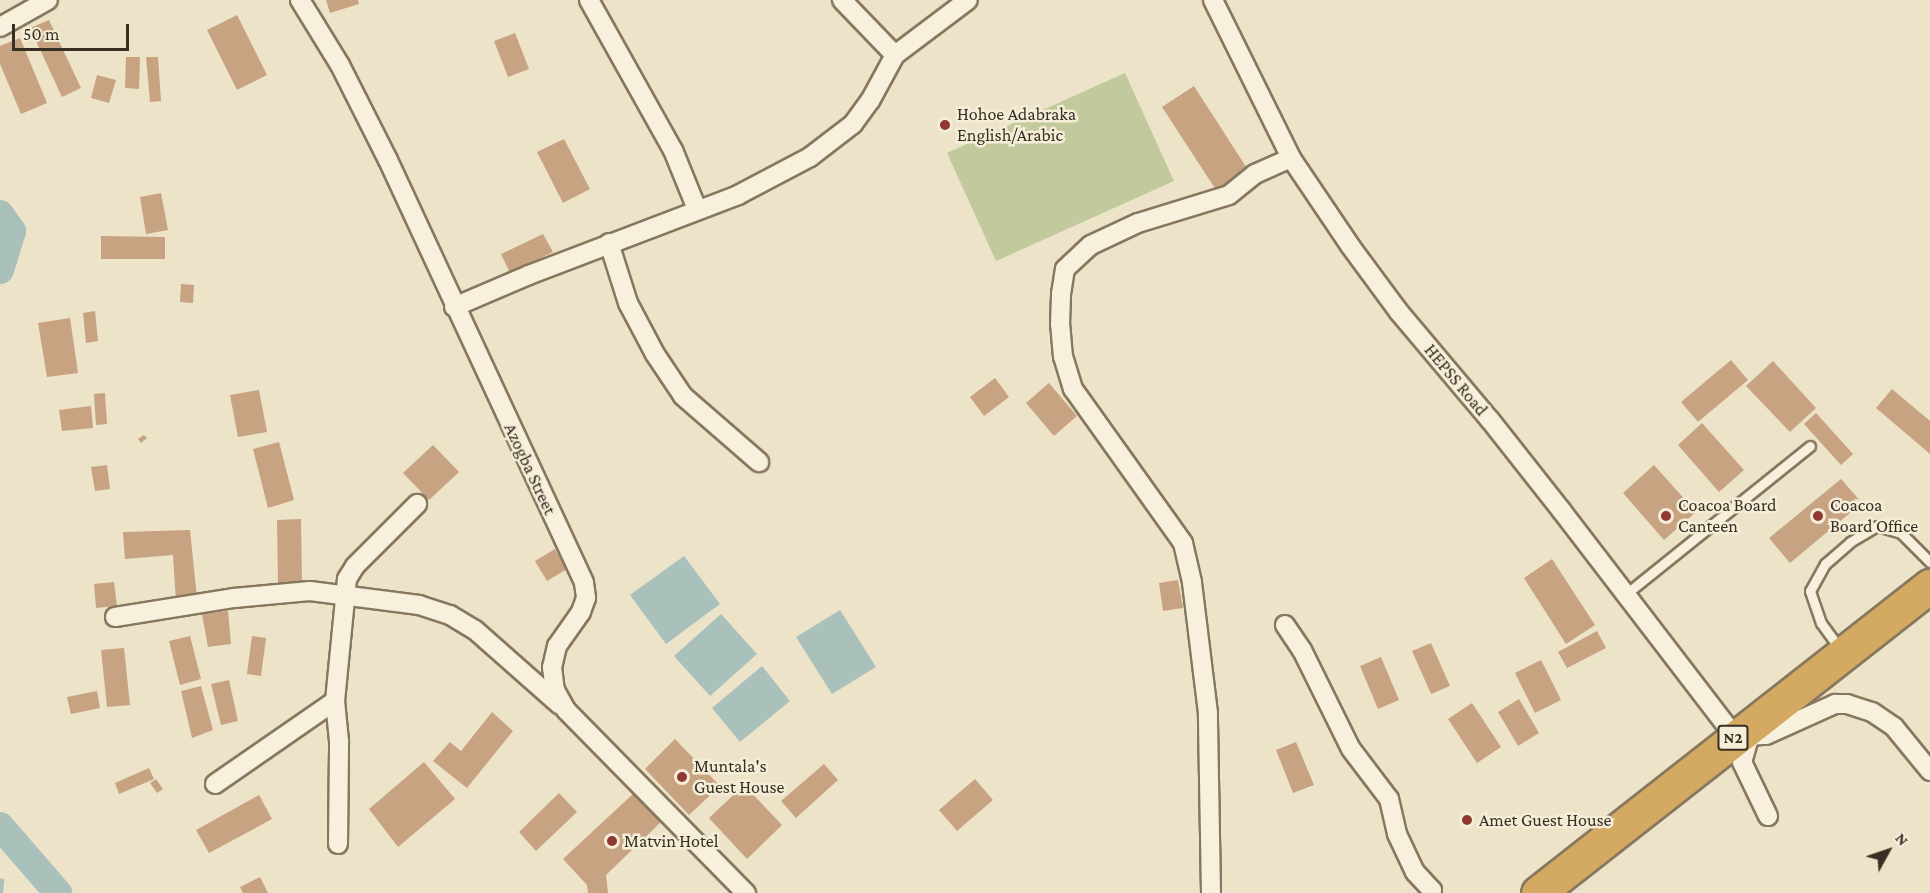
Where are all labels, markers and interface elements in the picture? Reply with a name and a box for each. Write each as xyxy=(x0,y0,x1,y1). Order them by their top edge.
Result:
scale bar xyxy=(15,12,132,50)
text: 50 m xyxy=(23,24,60,44)
place label: Hohoe Adabraka English/Arabic xyxy=(957,104,1076,146)
marker: Hohoe Adabraka English/Arabic xyxy=(938,118,952,132)
street label: HEPSS Road xyxy=(1420,340,1492,420)
street label: Azogba Street xyxy=(499,420,561,518)
place label: Coacoa Board Canteen xyxy=(1678,495,1776,538)
place label: Coacoa Board Office xyxy=(1830,495,1918,538)
marker: Coacoa Board Canteen xyxy=(1659,509,1673,523)
marker: Coacoa Board Office xyxy=(1811,509,1825,523)
road number: N2 xyxy=(1716,725,1750,751)
place label: Muntala's Guest House xyxy=(694,756,785,798)
marker: Muntala's Guest House xyxy=(675,770,689,784)
place label: Amet Guest House xyxy=(1479,809,1611,831)
marker: Amet Guest House xyxy=(1460,813,1474,827)
north arrow xyxy=(1858,821,1918,881)
text: N xyxy=(1892,829,1912,849)
place label: Matvin Hotel xyxy=(624,830,718,852)
marker: Matvin Hotel xyxy=(605,834,619,848)

